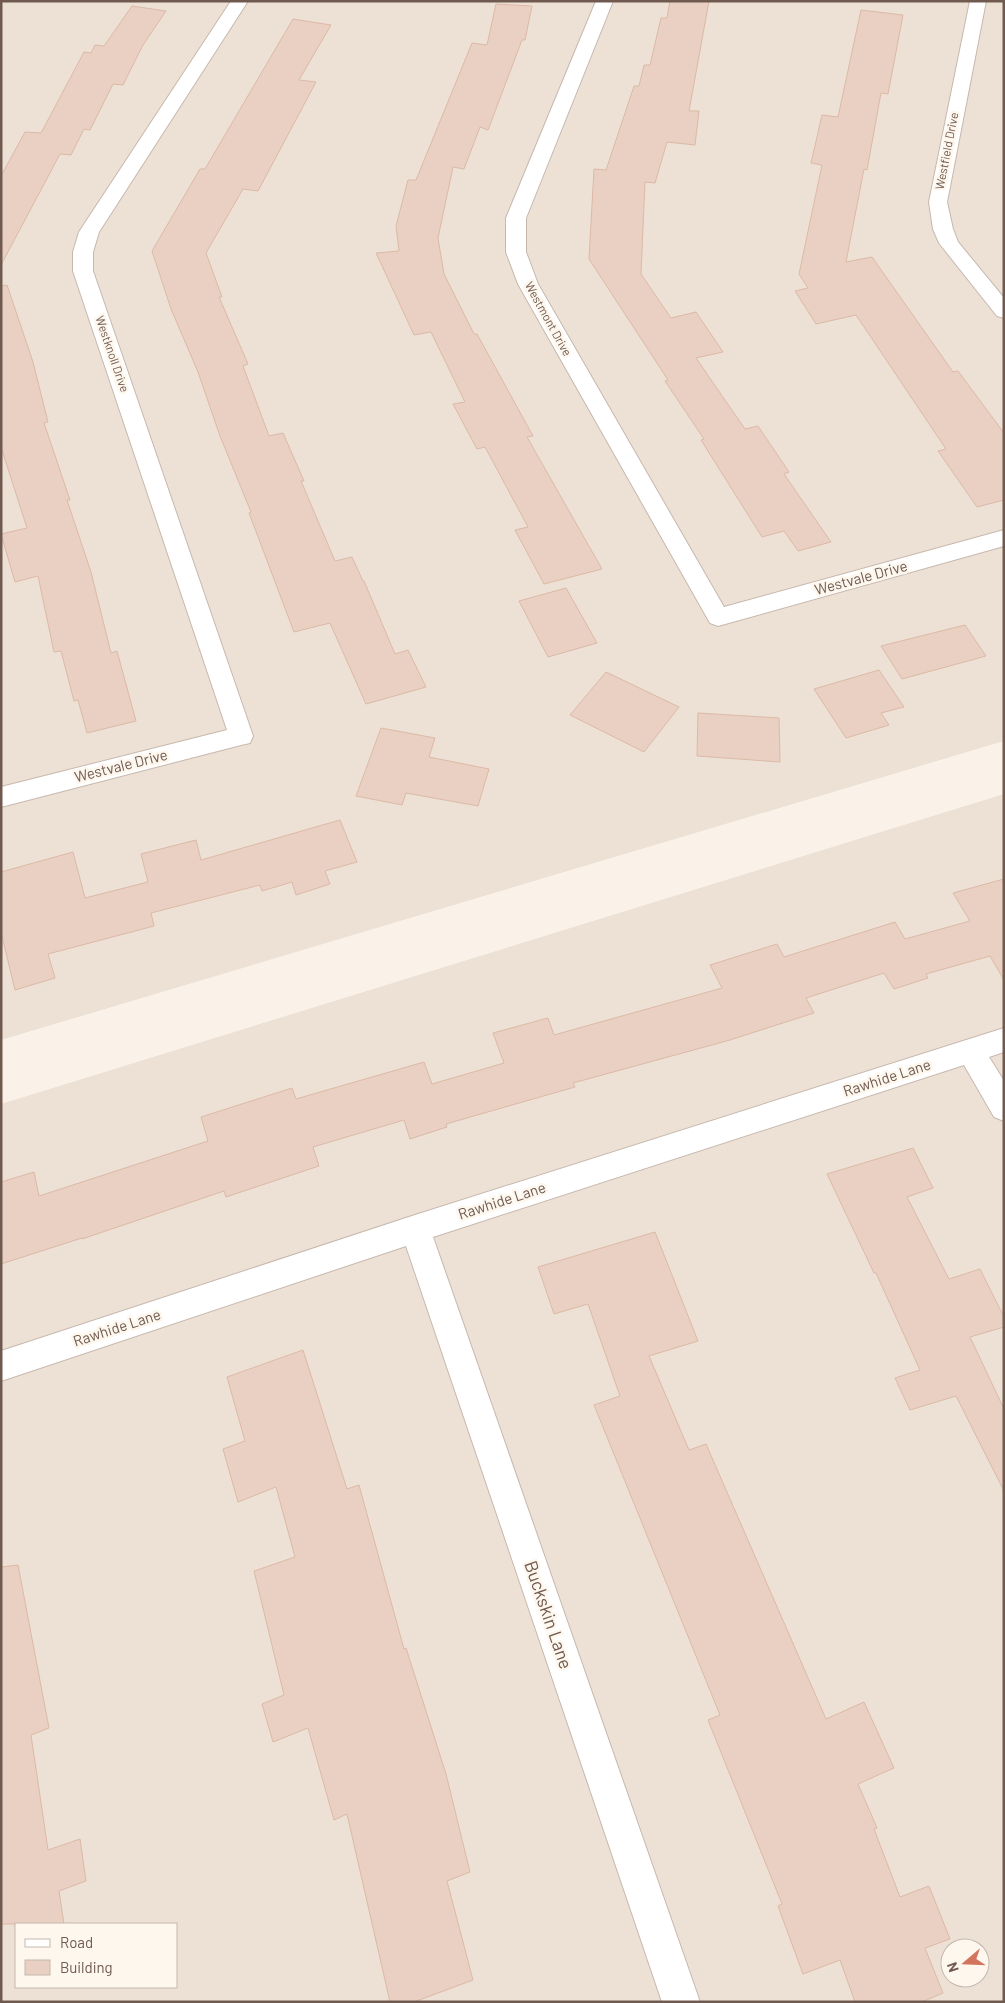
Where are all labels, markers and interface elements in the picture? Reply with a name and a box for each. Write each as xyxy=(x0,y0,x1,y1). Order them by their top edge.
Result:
street label: Westfield Drive xyxy=(932,111,960,191)
street label: Westmont Drive xyxy=(523,279,575,358)
street label: Westknoll Drive xyxy=(93,314,133,394)
street label: Westvale Drive xyxy=(812,556,909,598)
street label: Westvale Drive xyxy=(72,745,169,785)
street label: Rawhide Lane xyxy=(841,1054,933,1100)
street label: Rawhide Lane xyxy=(456,1177,548,1223)
street label: Rawhide Lane xyxy=(71,1304,163,1350)
street label: Buckskin Lane xyxy=(520,1558,578,1672)
legend xyxy=(15,1923,178,1988)
text: Road xyxy=(60,1933,93,1951)
north arrow xyxy=(940,1938,990,1988)
text: Building xyxy=(60,1958,113,1976)
text: N xyxy=(943,1960,962,1975)

